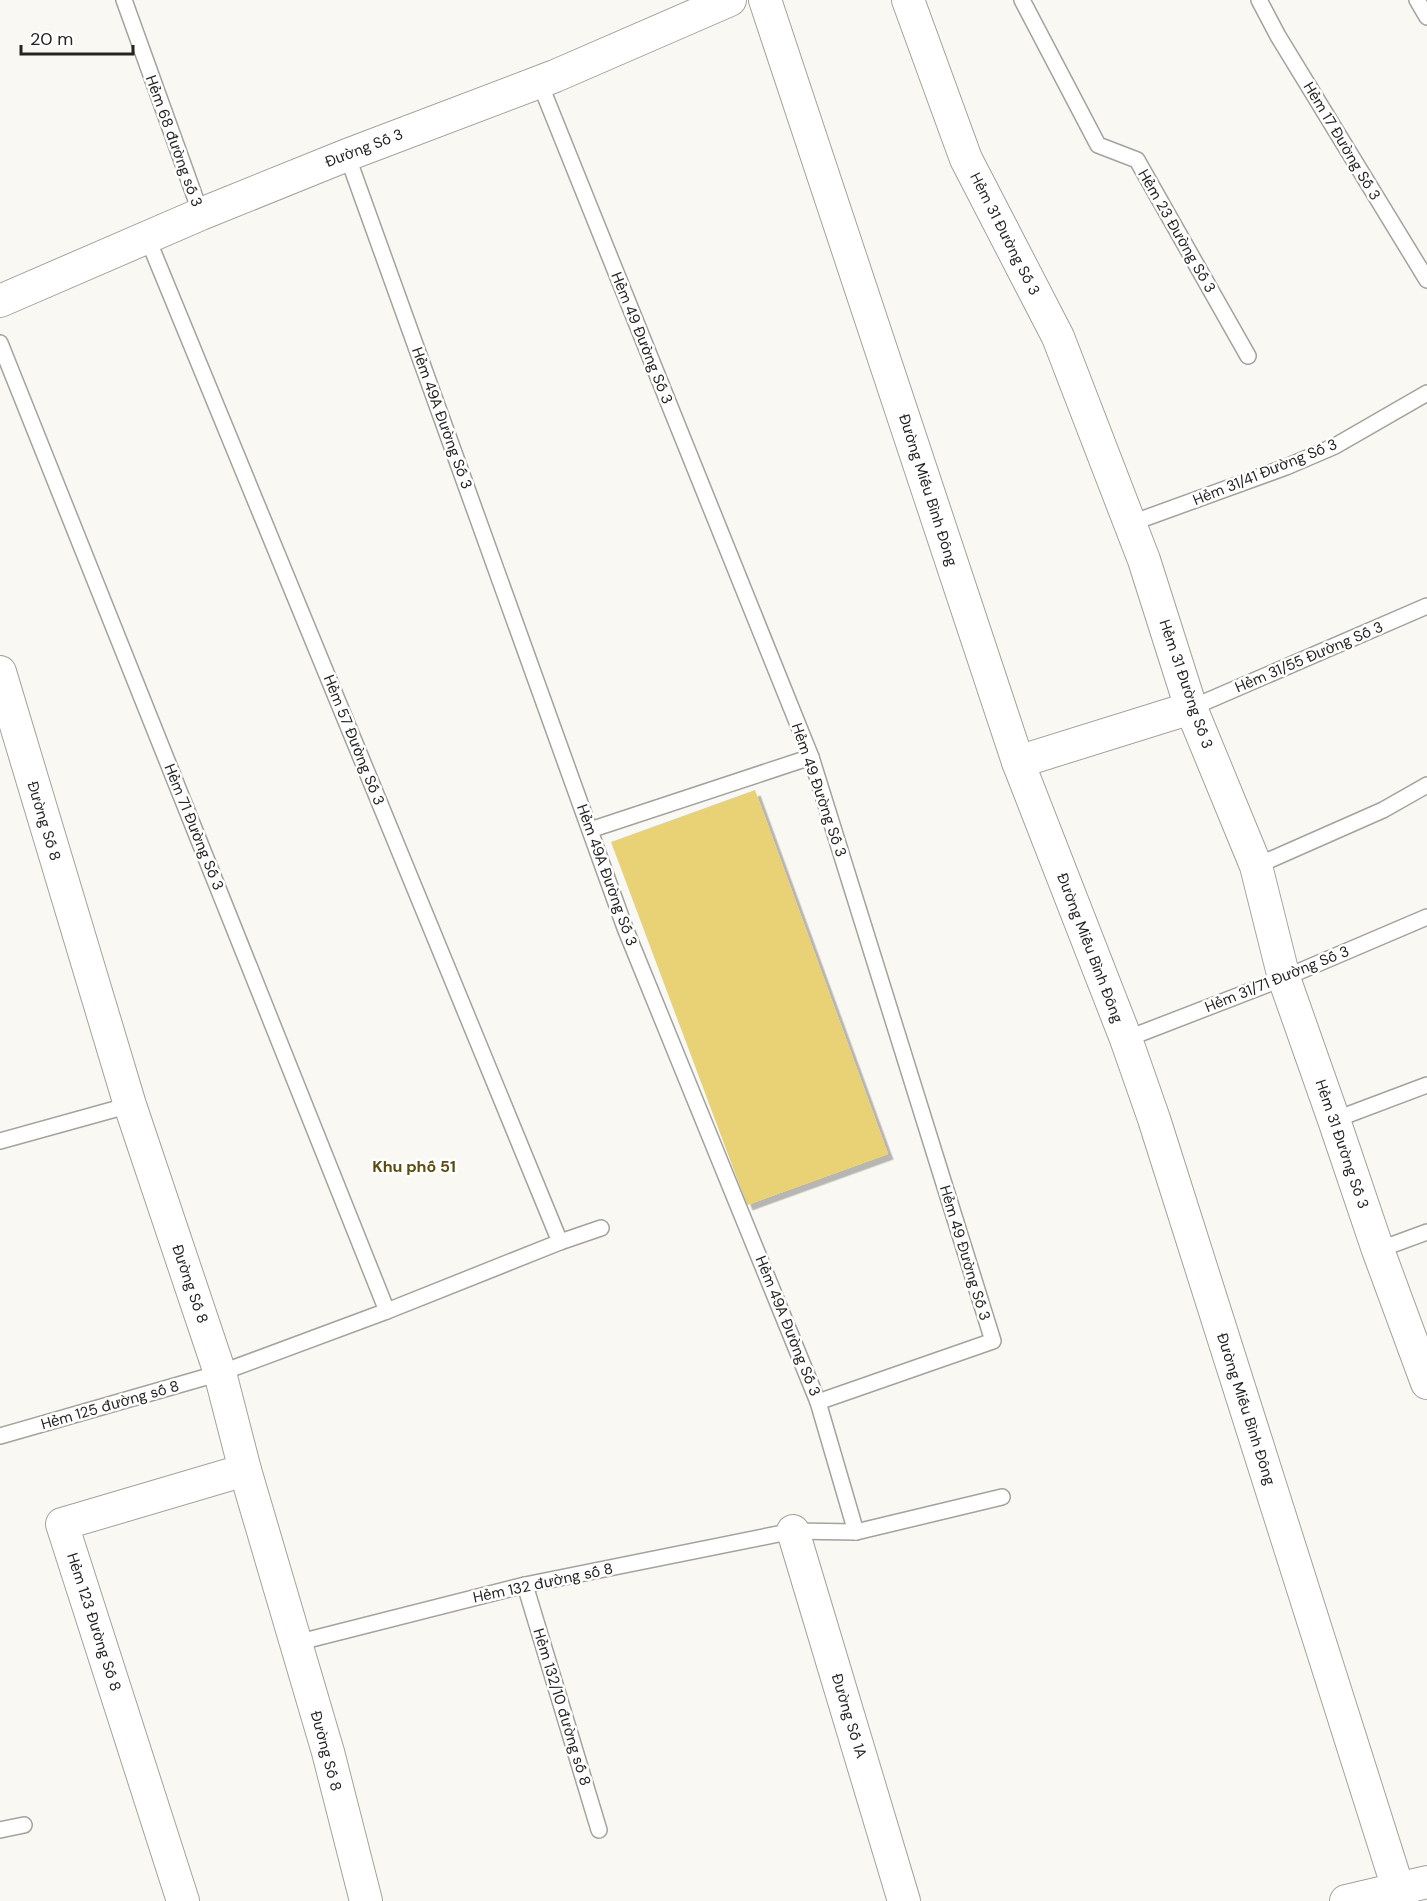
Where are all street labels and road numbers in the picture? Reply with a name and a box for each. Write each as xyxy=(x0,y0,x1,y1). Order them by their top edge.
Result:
street label: Hẻm 68 đường số 3 xyxy=(141,72,207,210)
street label: Hẻm 17 Đường Số 3 xyxy=(1299,78,1385,204)
street label: Đường Số 3 xyxy=(322,124,406,172)
street label: Hẻm 23 Đường Số 3 xyxy=(1134,166,1220,296)
street label: Hẻm 31 Đường Số 3 xyxy=(965,169,1045,299)
street label: Hẻm 49 Đường Số 3 xyxy=(606,269,678,407)
street label: Hẻm 49A Đường Số 3 xyxy=(407,344,477,492)
street label: Đường Miếu Bình Đông xyxy=(894,411,962,569)
street label: Hẻm 31/41 Đường Số 3 xyxy=(1190,434,1340,510)
street label: Hẻm 31 Đường Số 3 xyxy=(1155,617,1217,751)
street label: Hẻm 31/55 Đường Số 3 xyxy=(1232,617,1386,697)
street label: Hẻm 57 Đường Số 3 xyxy=(319,672,389,808)
street label: Hẻm 49 Đường Số 3 xyxy=(787,720,851,860)
street label: Hẻm 71 Đường Số 3 xyxy=(160,761,228,893)
street label: Đường Số 8 xyxy=(22,779,66,863)
street label: Hẻm 49A Đường Số 3 xyxy=(572,801,642,949)
street label: Đường Miếu Bình Đông xyxy=(1052,870,1128,1026)
street label: Hẻm 31/71 Đường Số 3 xyxy=(1202,941,1352,1017)
street label: Hẻm 31 Đường Số 3 xyxy=(1311,1077,1373,1211)
street label: Hẻm 49 Đường Số 3 xyxy=(935,1183,995,1323)
street label: Đường Số 8 xyxy=(167,1242,213,1326)
street label: Hẻm 49A Đường Số 3 xyxy=(751,1253,825,1399)
street label: Đường Miếu Bình Đông xyxy=(1212,1330,1280,1488)
street label: Hẻm 125 đường số 8 xyxy=(39,1376,181,1434)
street label: Hẻm 123 Đường Số 8 xyxy=(62,1550,126,1694)
street label: Hẻm 132 đường số 8 xyxy=(471,1558,615,1608)
street label: Hẻm 132/10 đường số 8 xyxy=(529,1626,595,1788)
street label: Đường Số 1A xyxy=(827,1671,871,1761)
street label: Đường Số 8 xyxy=(306,1709,346,1793)

